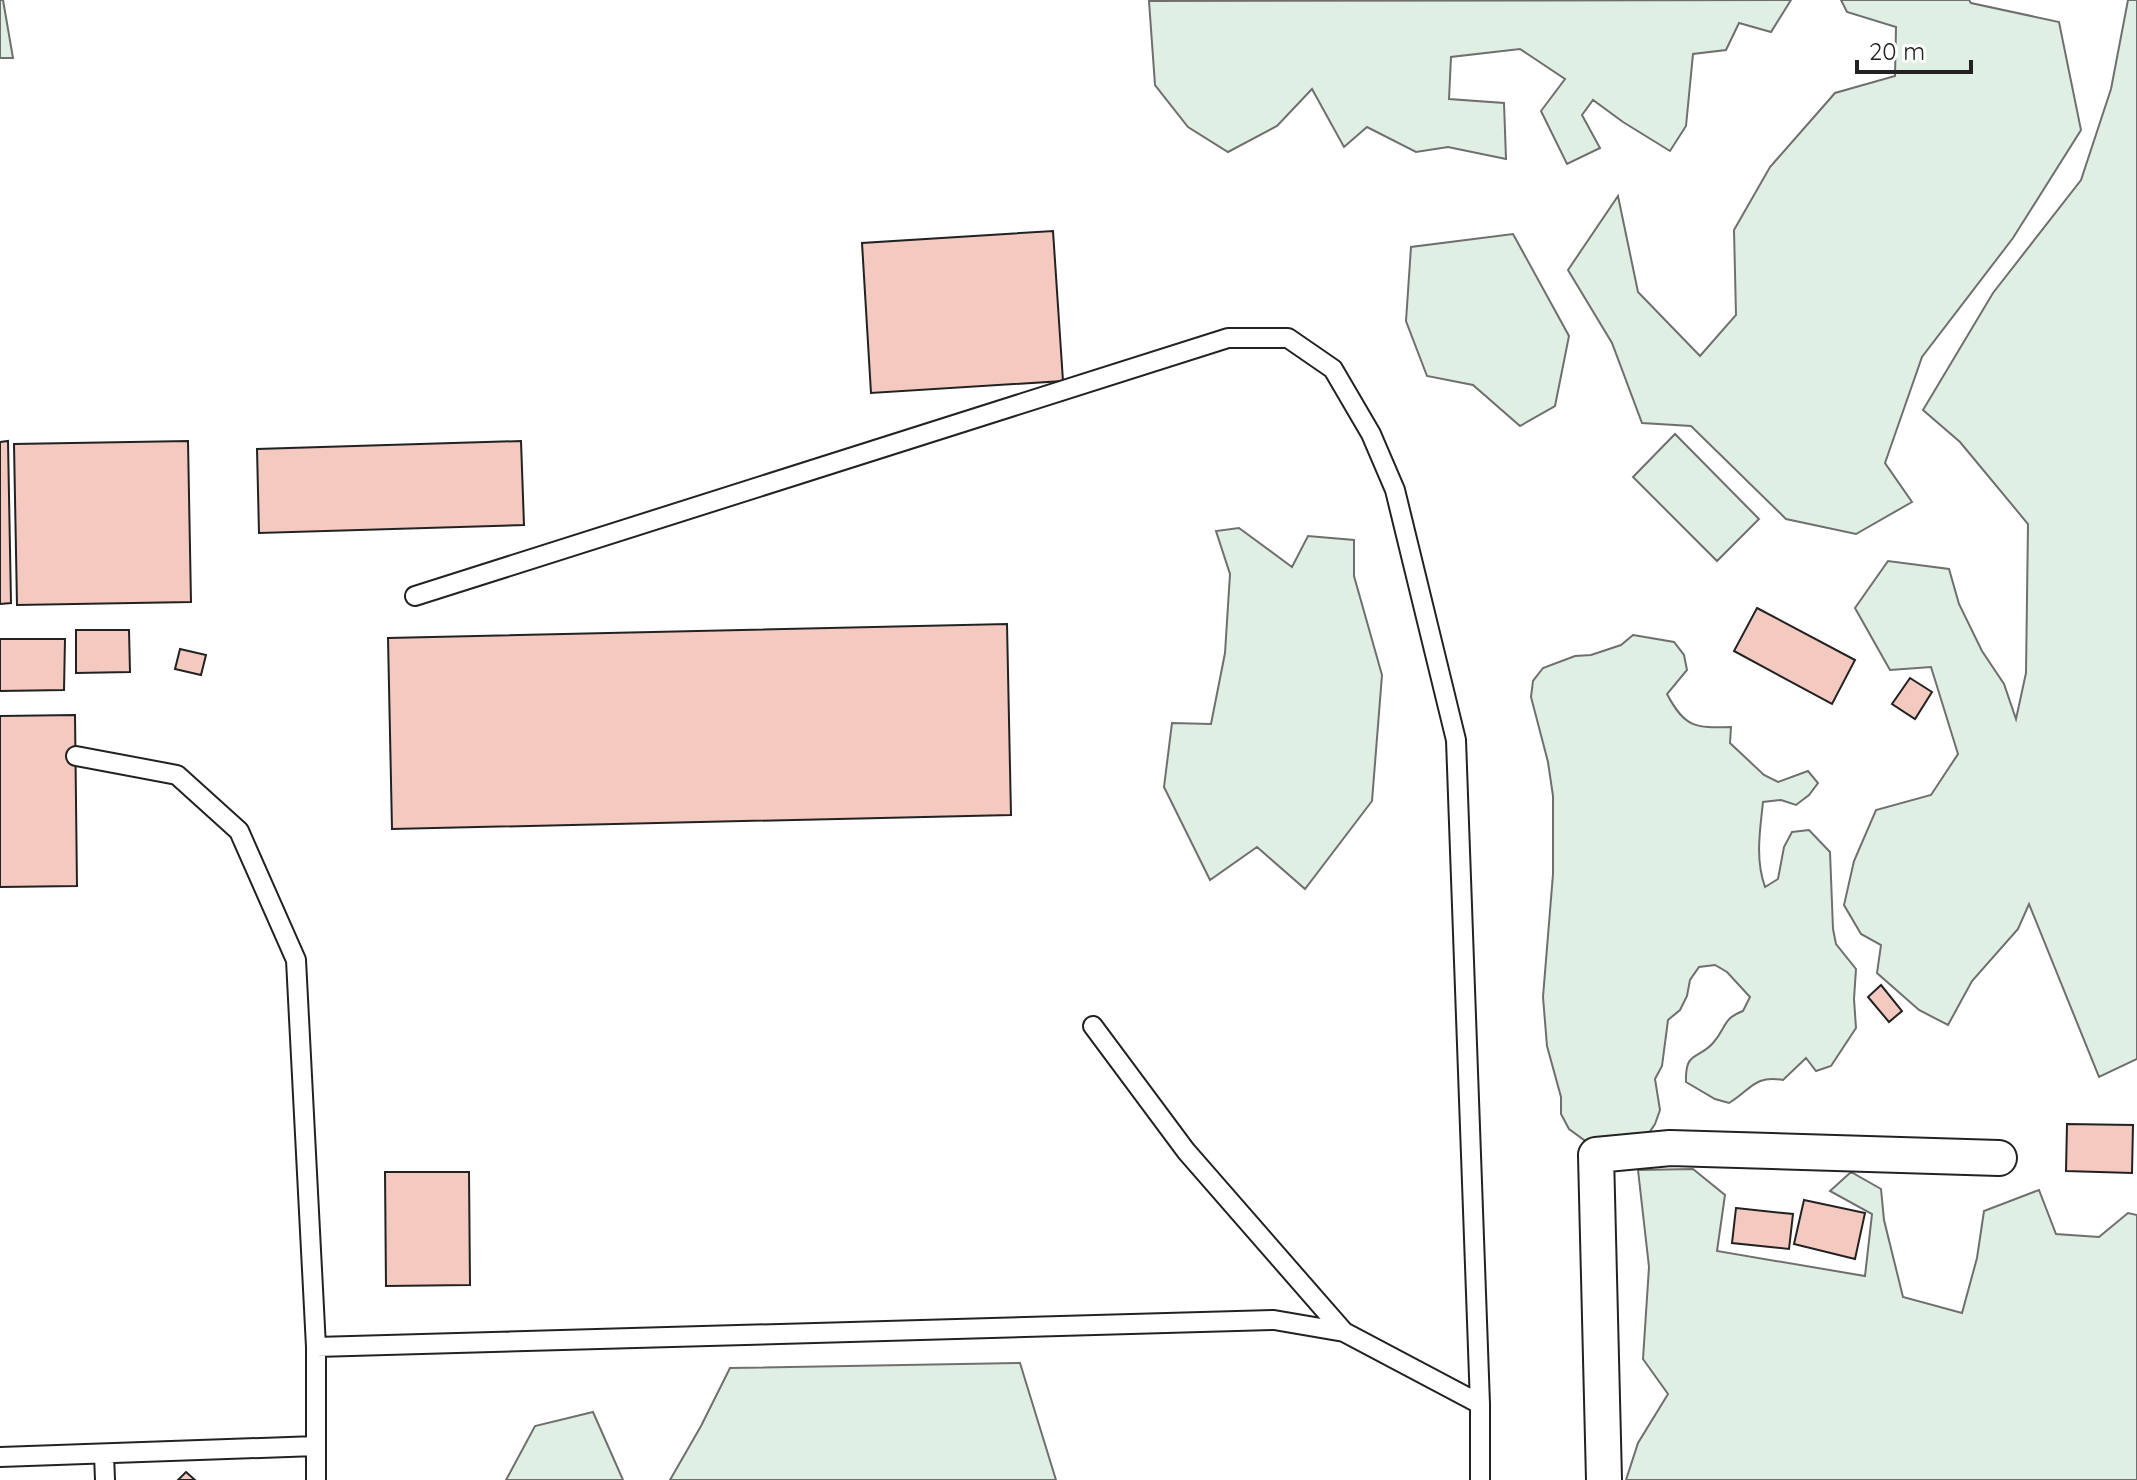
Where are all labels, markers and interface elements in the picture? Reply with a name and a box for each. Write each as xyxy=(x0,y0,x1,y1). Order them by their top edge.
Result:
scale bar xyxy=(1857,24,1971,74)
text: 20 m xyxy=(1869,36,1925,66)

